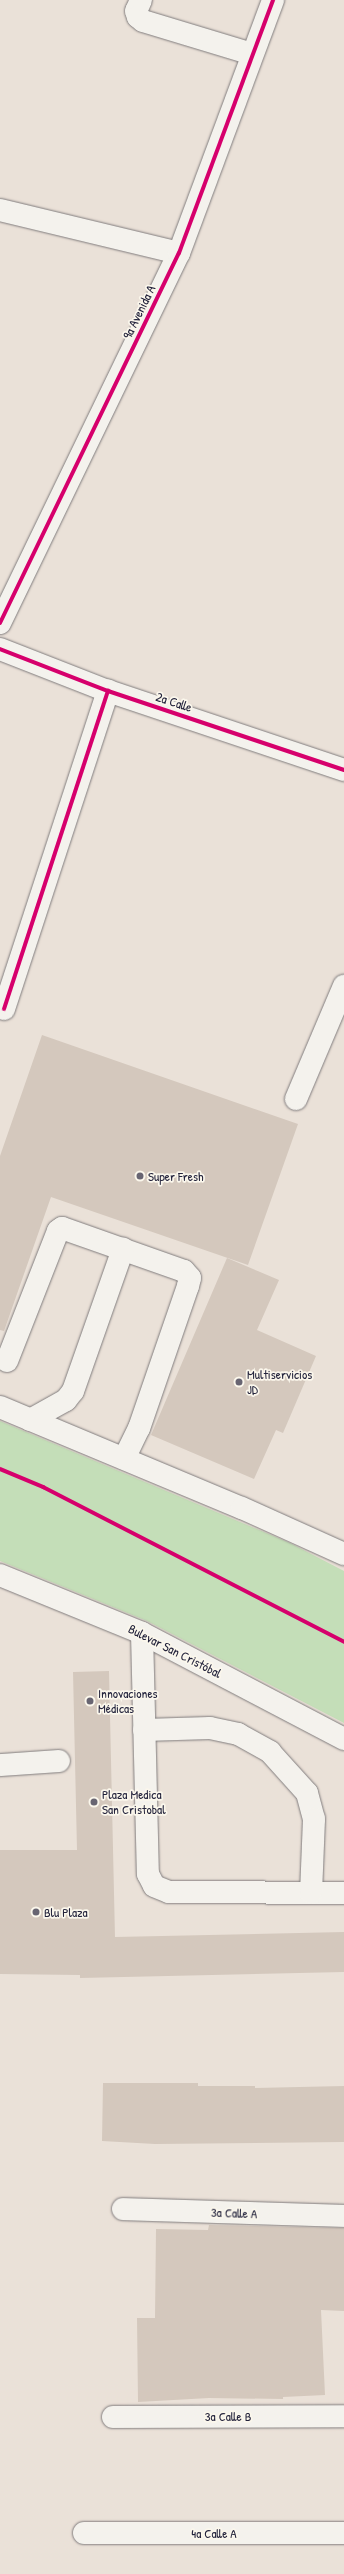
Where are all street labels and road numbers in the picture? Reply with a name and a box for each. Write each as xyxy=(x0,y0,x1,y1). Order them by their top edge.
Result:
street label: 9a Avenida A xyxy=(119,283,159,341)
street label: 2a Calle xyxy=(154,689,194,715)
street label: Bulevar San Cristóbal xyxy=(126,1621,224,1681)
street label: 3a Calle A xyxy=(211,2204,257,2222)
street label: 3a Calle B xyxy=(205,2408,251,2424)
street label: 4a Calle A xyxy=(191,2525,237,2541)

